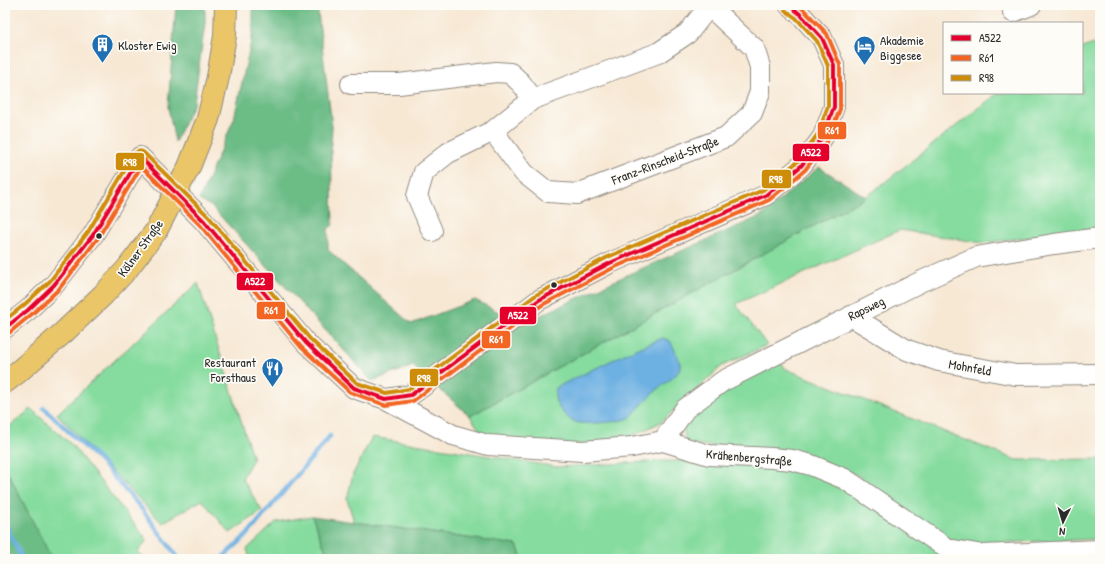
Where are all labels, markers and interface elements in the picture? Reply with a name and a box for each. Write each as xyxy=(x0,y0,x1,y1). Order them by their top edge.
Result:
legend xyxy=(943,22,1083,94)
text: A522 xyxy=(979,29,1002,46)
place label: Akademie Biggesee xyxy=(880,31,924,64)
building icon: Kloster Ewig xyxy=(89,32,115,65)
hotel icon: Akademie Biggesee xyxy=(851,34,877,67)
place label: Kloster Ewig xyxy=(118,36,177,54)
text: R61 xyxy=(979,49,994,66)
text: R98 xyxy=(979,69,994,86)
line badge: R61 xyxy=(817,121,847,140)
text: R61 xyxy=(825,123,839,137)
street label: Franz-Rinscheid-Straße xyxy=(608,131,721,189)
line badge: A522 xyxy=(792,143,830,162)
text: A522 xyxy=(801,145,822,159)
line badge: R98 xyxy=(115,152,145,171)
text: R98 xyxy=(123,155,137,169)
line badge: R98 xyxy=(761,169,792,189)
text: R98 xyxy=(769,172,783,186)
street label: Kölner Straße xyxy=(113,216,167,280)
unlabelled marker xyxy=(94,231,104,241)
line badge: A522 xyxy=(236,272,274,291)
text: A522 xyxy=(245,274,266,288)
unlabelled marker xyxy=(549,280,559,290)
street label: Rapsweg xyxy=(845,291,887,325)
line badge: R61 xyxy=(256,301,286,320)
text: R61 xyxy=(264,303,278,317)
line badge: A522 xyxy=(499,306,537,325)
text: A522 xyxy=(508,308,529,322)
line badge: R61 xyxy=(481,330,511,349)
text: R61 xyxy=(489,332,503,346)
place label: Restaurant Forsthaus xyxy=(205,353,257,386)
street label: Mohnfeld xyxy=(947,354,993,380)
restaurant icon: Restaurant Forsthaus xyxy=(259,356,285,389)
line badge: R98 xyxy=(409,368,439,387)
text: R98 xyxy=(417,371,431,385)
street label: Krähenbergstraße xyxy=(705,444,793,470)
north arrow xyxy=(1043,502,1083,542)
text: N xyxy=(1058,525,1066,539)

